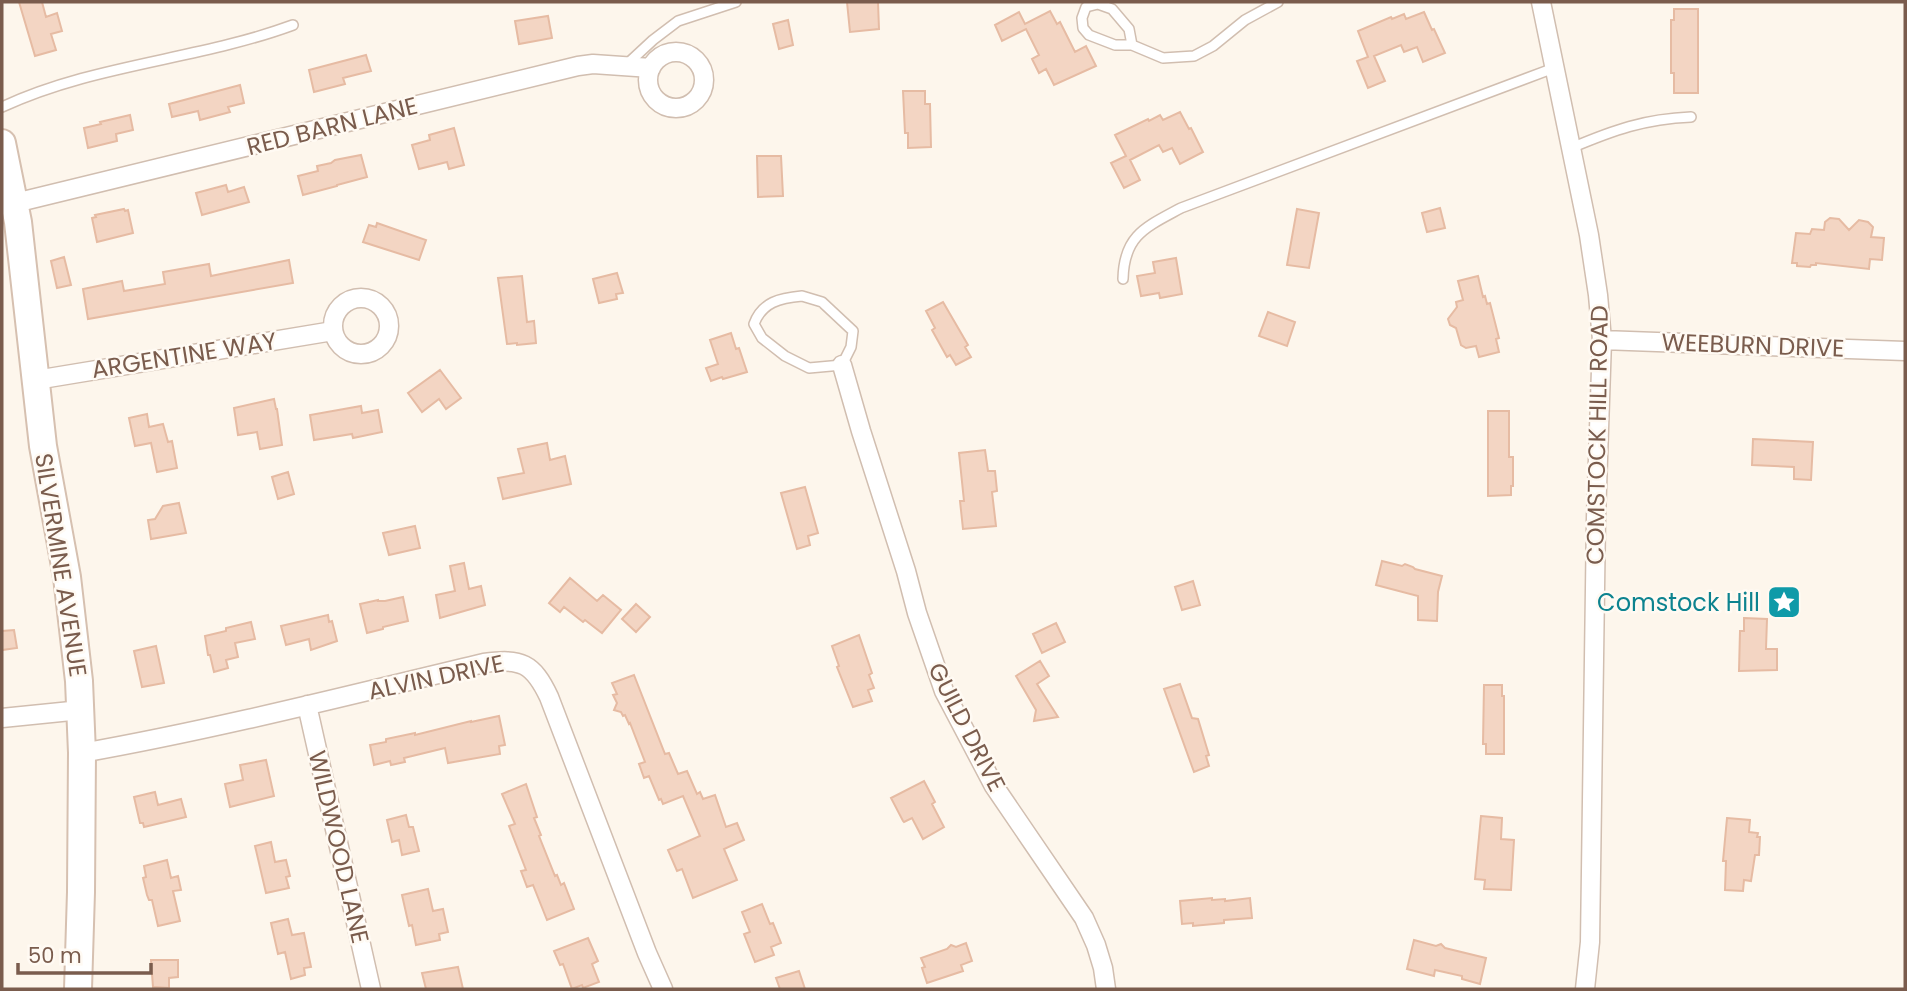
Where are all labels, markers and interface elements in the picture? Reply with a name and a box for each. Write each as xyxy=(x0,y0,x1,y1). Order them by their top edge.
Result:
street label: RED BARN LANE xyxy=(243,89,421,163)
street label: COMSTOCK HILL ROAD xyxy=(1578,305,1616,565)
street label: ARGENTINE WAY xyxy=(89,324,279,386)
street label: WEEBURN DRIVE xyxy=(1661,325,1845,365)
street label: SILVERMINE AVENUE xyxy=(27,451,95,679)
place icon: Comstock Hill xyxy=(1765,583,1803,621)
place label: Comstock Hill xyxy=(1597,586,1760,619)
street label: ALVIN DRIVE xyxy=(365,647,507,707)
street label: GUILD DRIVE xyxy=(920,657,1014,797)
street label: WILDWOOD LANE xyxy=(301,747,377,947)
scale bar xyxy=(18,932,150,976)
text: 50 m xyxy=(28,941,82,970)

